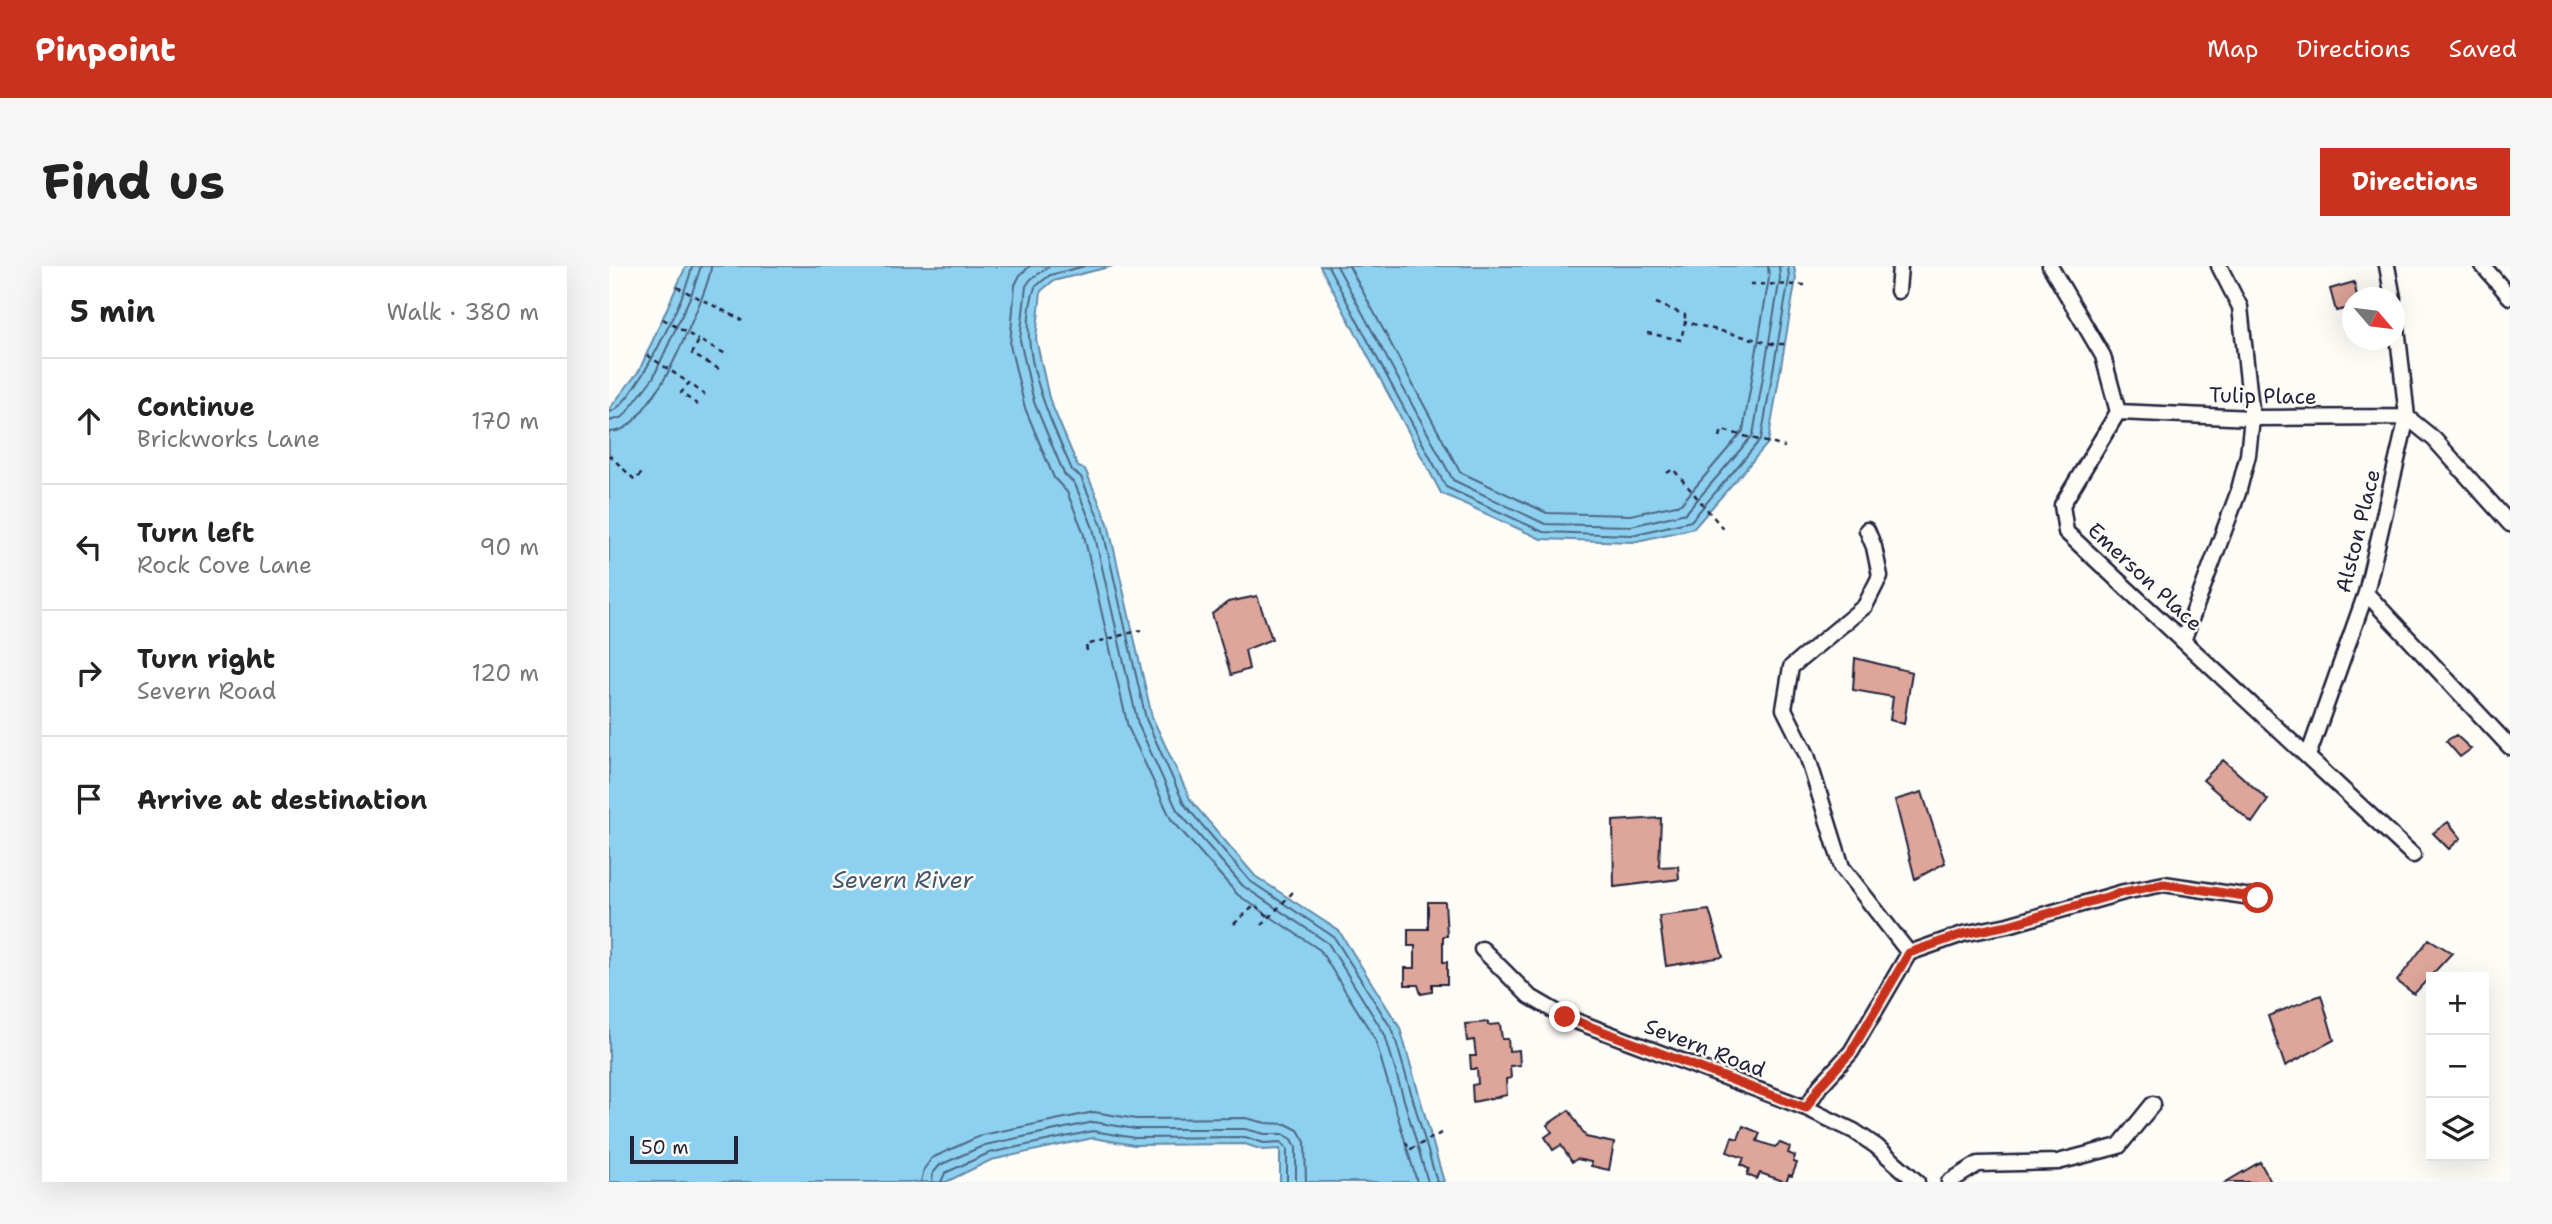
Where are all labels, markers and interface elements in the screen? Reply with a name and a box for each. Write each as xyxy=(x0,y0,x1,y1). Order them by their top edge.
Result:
text: Pinpoint xyxy=(35,27,176,72)
text: Map xyxy=(2207,33,2258,65)
text: Directions xyxy=(2296,33,2411,65)
text: Saved xyxy=(2449,33,2517,65)
button: Directions xyxy=(2320,148,2510,216)
text: Find us xyxy=(42,149,225,215)
north arrow xyxy=(2342,287,2405,350)
text: 5 min xyxy=(70,291,155,332)
text: Walk · 380 m xyxy=(386,297,539,327)
street label: Tulip Place xyxy=(2209,381,2317,411)
text: Continue xyxy=(137,389,255,424)
icon: ahead xyxy=(70,402,108,440)
text: 170 m xyxy=(471,406,539,436)
text: Brickworks Lane xyxy=(137,424,320,454)
street label: Alston Place xyxy=(2329,466,2387,596)
text: Turn left xyxy=(137,515,254,550)
street label: Emerson Place xyxy=(2082,516,2208,638)
icon: left xyxy=(70,528,108,566)
text: 90 m xyxy=(479,532,539,562)
text: Rock Cove Lane xyxy=(137,550,312,580)
text: Turn right xyxy=(137,641,275,676)
icon: right xyxy=(70,654,108,692)
text: 120 m xyxy=(471,658,539,688)
text: Severn Road xyxy=(137,676,276,706)
icon: arrive xyxy=(70,780,108,818)
text: Arrive at destination xyxy=(137,782,427,817)
water label: Severn River xyxy=(833,865,975,895)
route start xyxy=(2242,882,2273,913)
map controls xyxy=(2426,972,2489,1161)
button: + xyxy=(2426,972,2489,1035)
route end xyxy=(1549,1001,1580,1032)
street label: Severn Road xyxy=(1641,1012,1769,1084)
button: − xyxy=(2426,1035,2489,1098)
button: layers xyxy=(2426,1098,2489,1161)
scale bar xyxy=(630,1133,739,1165)
text: 50 m xyxy=(641,1135,689,1160)

